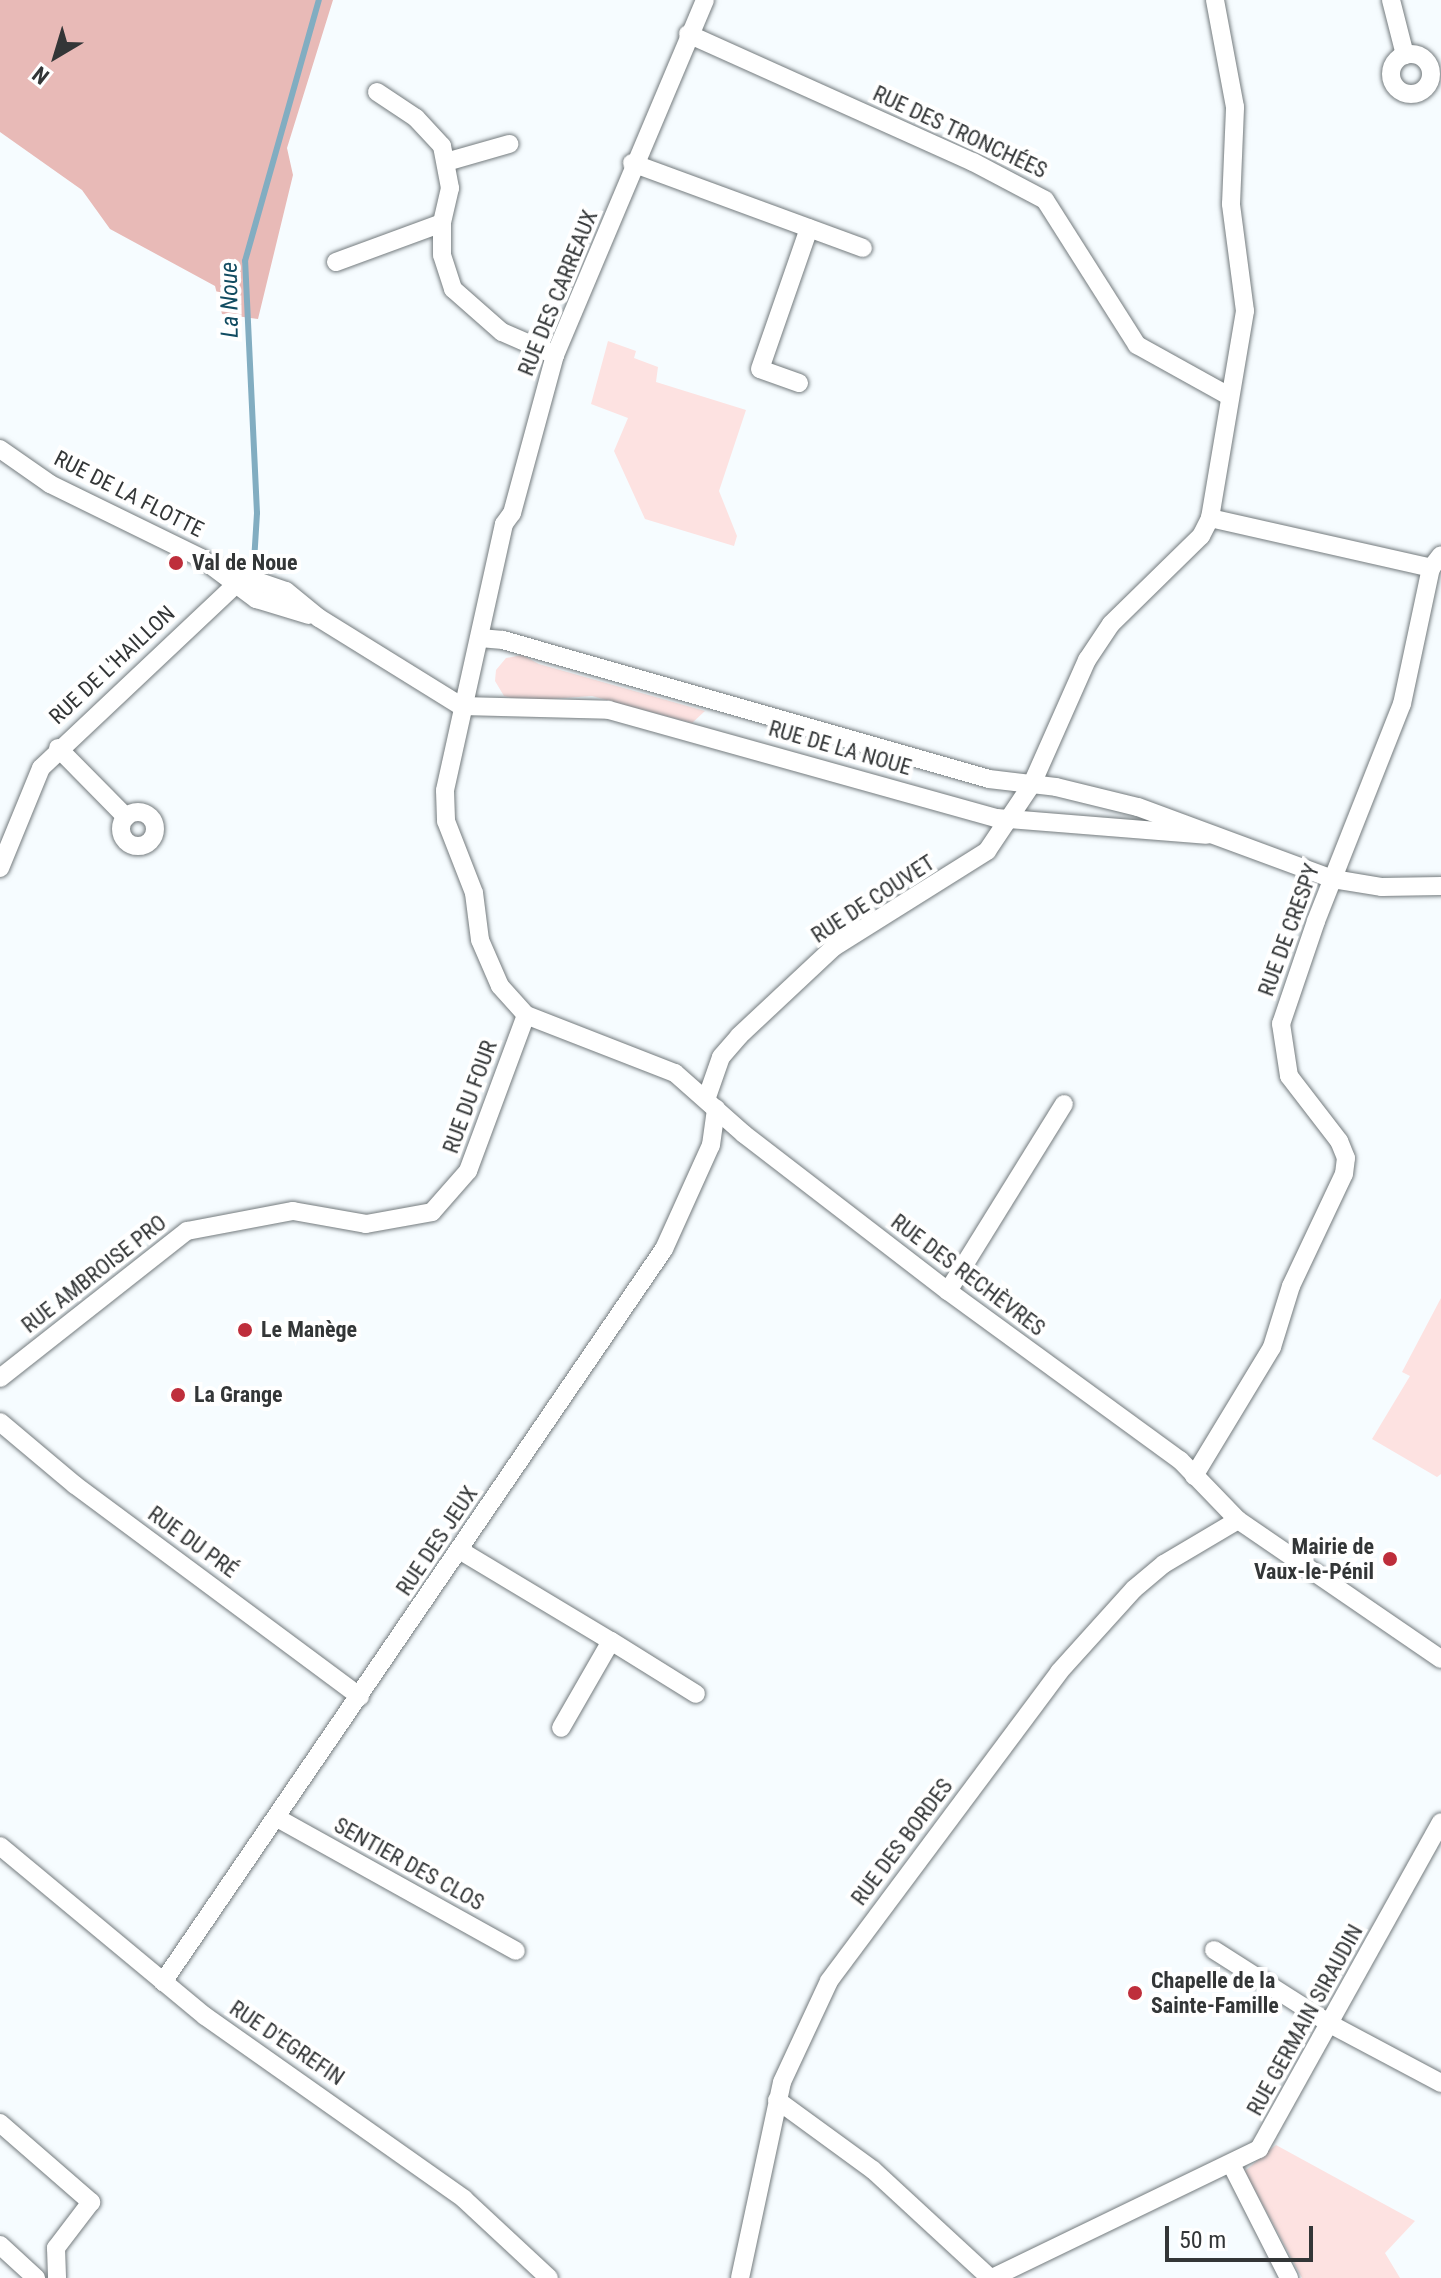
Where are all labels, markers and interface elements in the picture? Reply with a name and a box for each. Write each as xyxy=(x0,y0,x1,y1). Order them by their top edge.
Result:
north arrow xyxy=(16,16,96,96)
text: N xyxy=(28,61,54,89)
street label: RUE DES TRONCHÉES xyxy=(869,80,1051,184)
street label: RUE DES CARREAUX xyxy=(513,206,603,380)
water label: La Noue xyxy=(215,262,245,338)
street label: RUE DE LA FLOTTE xyxy=(50,445,208,543)
place label: Val de Noue xyxy=(192,550,297,576)
marker: Val de Noue xyxy=(167,554,185,572)
street label: RUE DE L'HAILLON xyxy=(44,600,180,730)
street label: RUE DE LA NOUE xyxy=(766,715,914,781)
street label: RUE DE COUVET xyxy=(806,849,940,949)
street label: RUE DE CRESPY xyxy=(1253,860,1325,1000)
street label: RUE DU FOUR xyxy=(437,1037,503,1157)
street label: RUE DES RECHÈVRES xyxy=(886,1208,1050,1342)
street label: RUE AMBROISE PRO xyxy=(16,1209,172,1339)
place label: Le Manège xyxy=(261,1317,357,1343)
marker: Le Manège xyxy=(236,1321,254,1339)
place label: La Grange xyxy=(194,1382,283,1408)
marker: La Grange xyxy=(169,1386,187,1404)
street label: RUE DES JEUX xyxy=(391,1481,483,1601)
street label: RUE DU PRÉ xyxy=(143,1501,243,1583)
place label: Mairie de Vaux-le-Pénil xyxy=(1254,1533,1374,1584)
marker: Mairie de Vaux-le-Pénil xyxy=(1381,1550,1399,1568)
street label: RUE DES BORDES xyxy=(846,1773,958,1911)
street label: SENTIER DES CLOS xyxy=(330,1812,488,1916)
street label: RUE GERMAIN SIRAUDIN xyxy=(1241,1920,1369,2120)
place label: Chapelle de la Sainte-Famille xyxy=(1151,1967,1279,2018)
marker: Chapelle de la Sainte-Famille xyxy=(1126,1984,1144,2002)
street label: RUE D'EGREFIN xyxy=(225,1995,349,2091)
scale bar xyxy=(1169,2210,1317,2260)
text: 50 m xyxy=(1179,2226,1226,2254)

